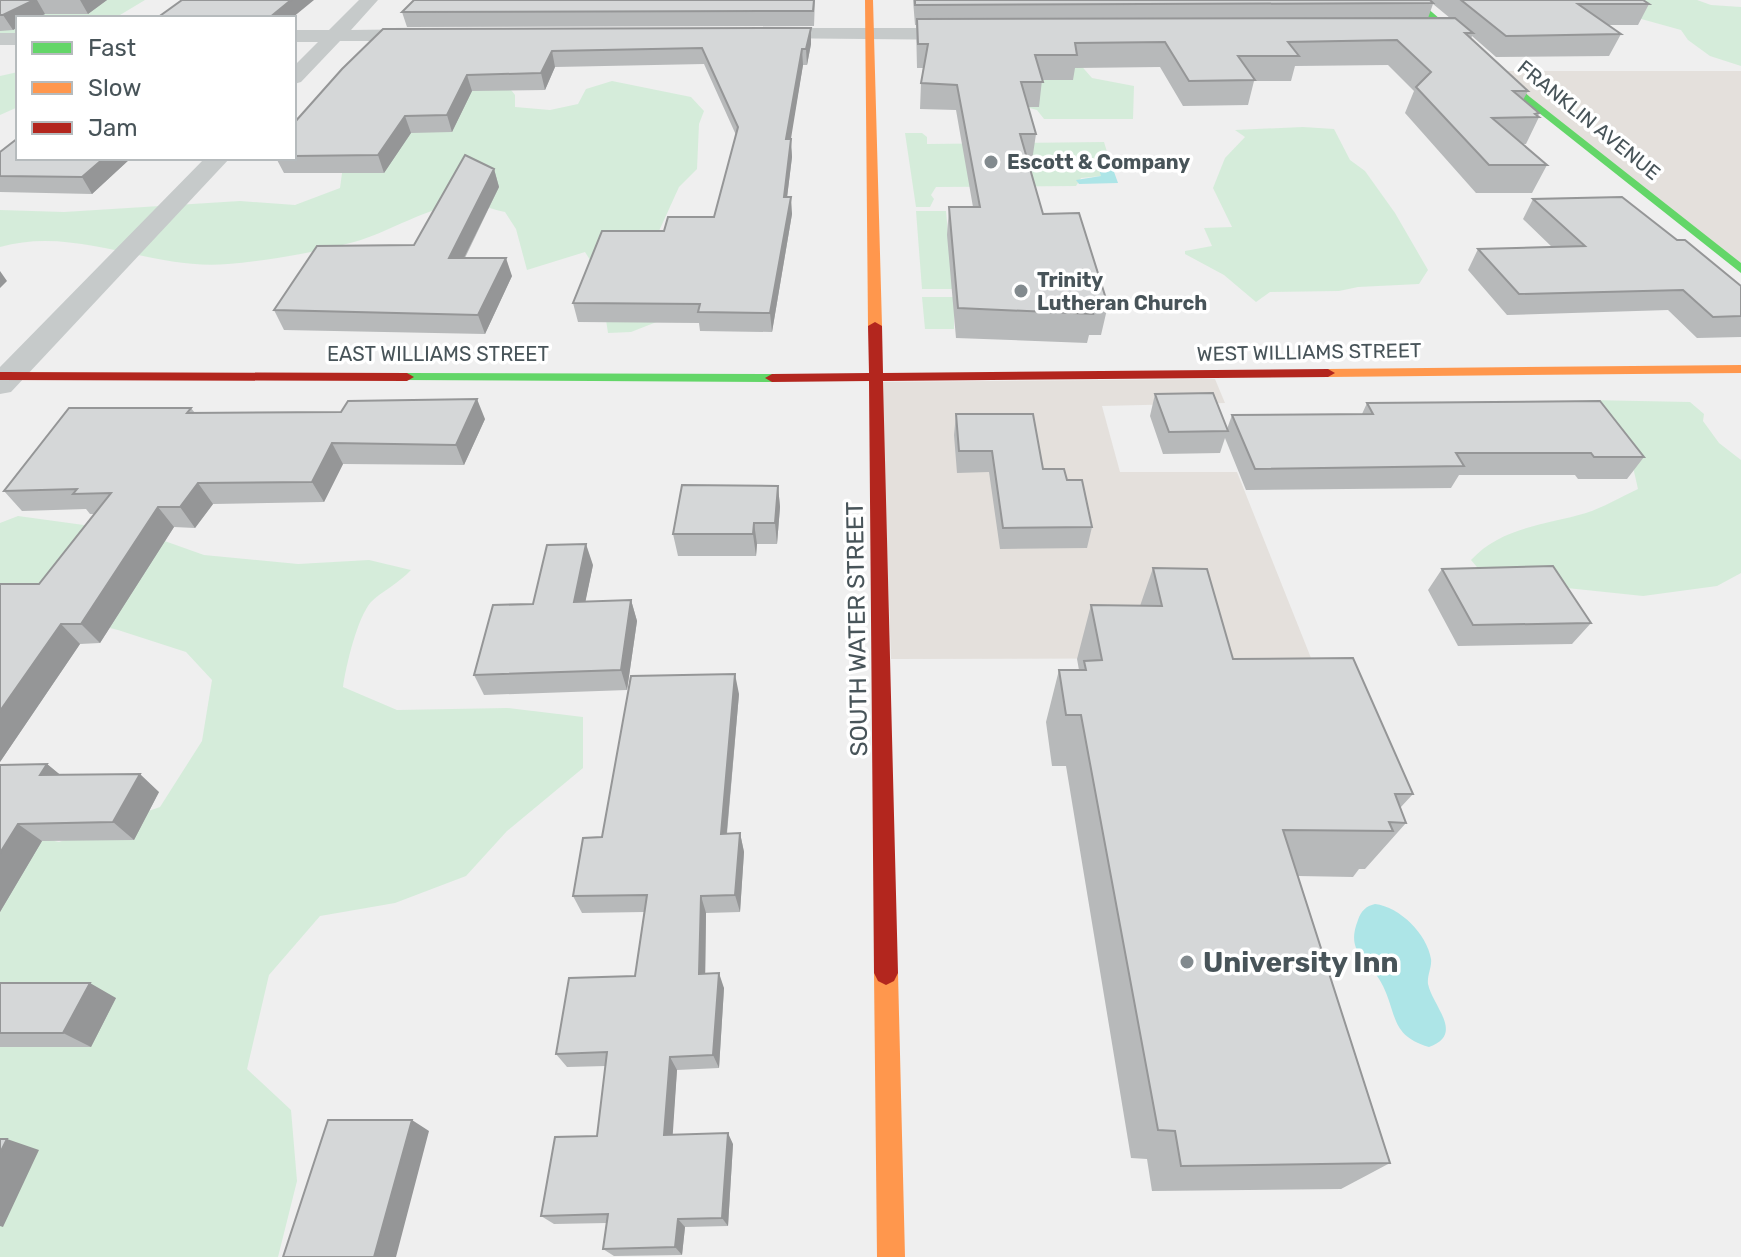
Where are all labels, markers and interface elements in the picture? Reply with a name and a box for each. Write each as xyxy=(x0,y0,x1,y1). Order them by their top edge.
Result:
legend xyxy=(16,16,296,160)
text: Fast xyxy=(88,34,136,62)
street label: FRANKLIN AVENUE xyxy=(1513,55,1665,185)
text: Slow xyxy=(88,74,141,102)
text: Jam xyxy=(88,114,138,142)
place label: Escott & Company xyxy=(1007,150,1190,174)
marker: Escott & Company xyxy=(982,153,1000,171)
place label: Trinity Lutheran Church xyxy=(1037,268,1207,315)
marker: Trinity Lutheran Church xyxy=(1012,282,1030,300)
street label: WEST WILLIAMS STREET xyxy=(1196,338,1422,366)
street label: EAST WILLIAMS STREET xyxy=(327,342,549,366)
street label: SOUTH WATER STREET xyxy=(841,501,873,757)
place label: University Inn xyxy=(1203,946,1398,979)
marker: University Inn xyxy=(1178,953,1196,971)

